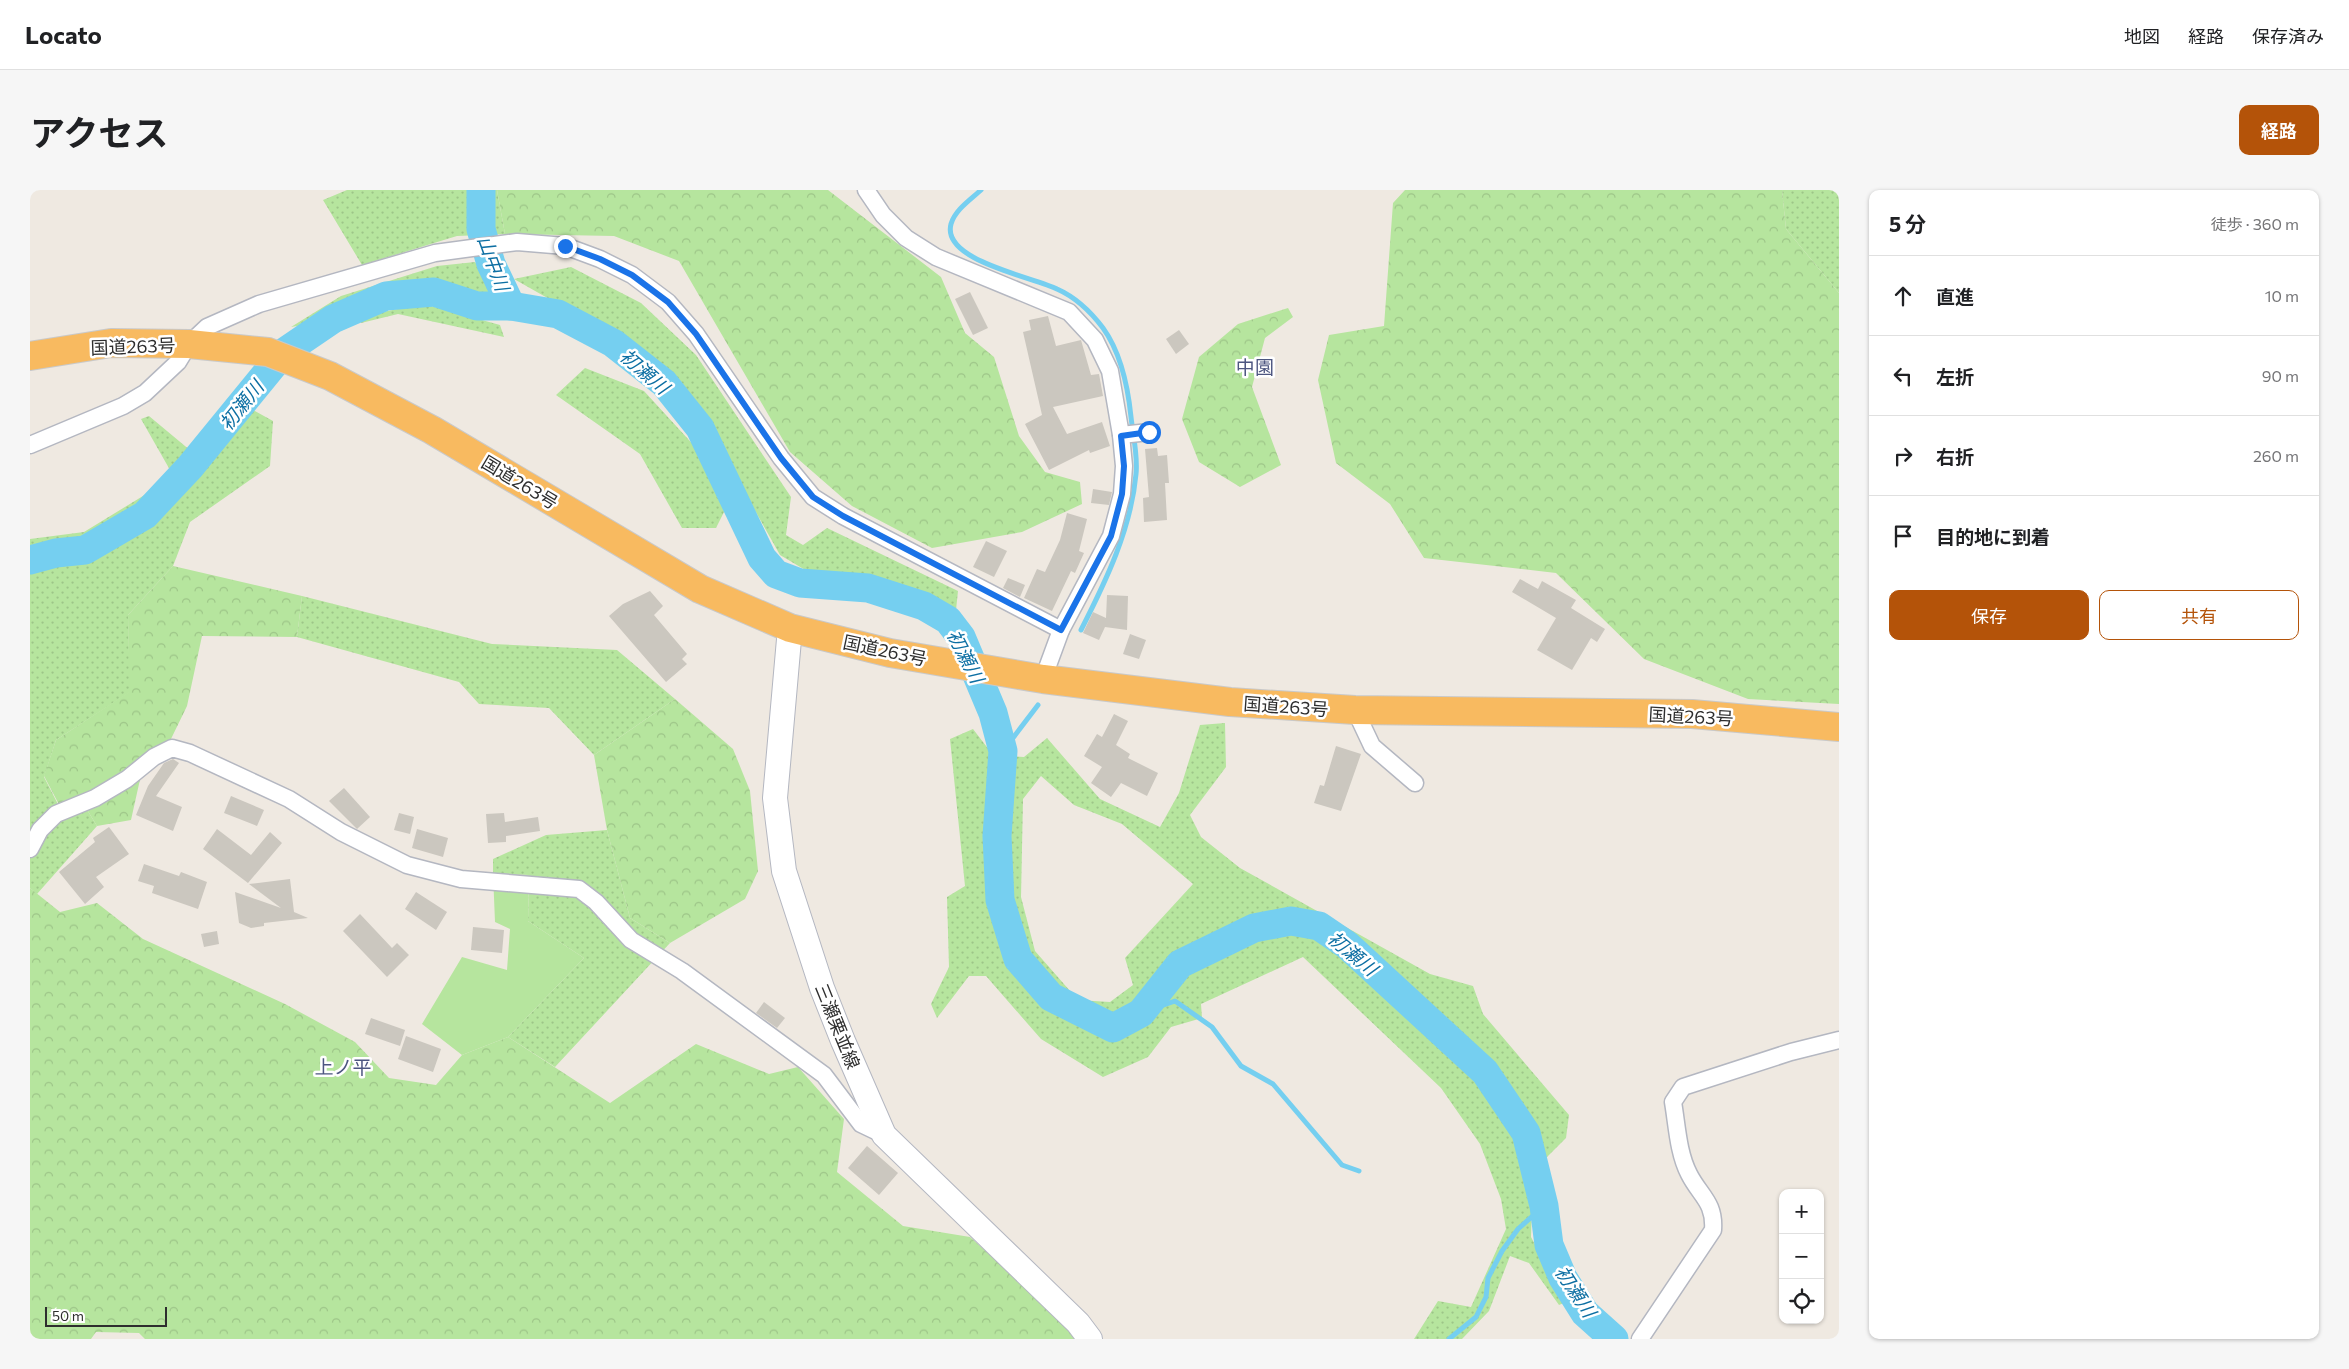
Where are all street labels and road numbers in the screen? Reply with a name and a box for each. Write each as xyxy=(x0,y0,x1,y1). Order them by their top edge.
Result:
street label: 国道263号 xyxy=(90,334,176,358)
street label: 国道263号 xyxy=(478,451,562,513)
street label: 国道263号 xyxy=(841,630,929,670)
street label: 国道263号 xyxy=(1243,692,1329,720)
street label: 国道263号 xyxy=(1648,703,1734,729)
street label: 三瀬栗並線 xyxy=(811,980,865,1072)

